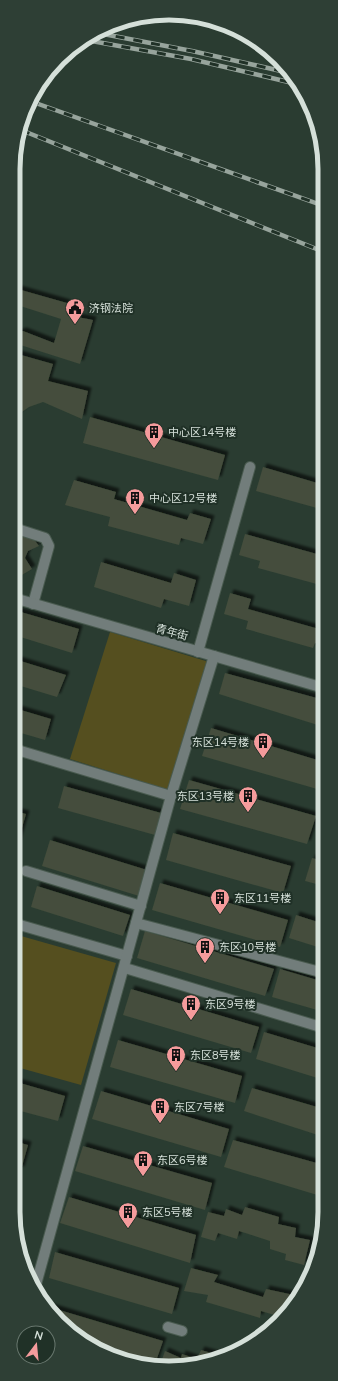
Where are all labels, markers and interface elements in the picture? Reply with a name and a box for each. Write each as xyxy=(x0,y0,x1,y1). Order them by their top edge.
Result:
public building icon: 济钢法院 xyxy=(64,297,86,325)
place label: 济钢法院 xyxy=(89,301,133,315)
building icon: 中心区14号楼 xyxy=(143,421,165,449)
place label: 中心区14号楼 xyxy=(168,425,236,439)
building icon: 中心区12号楼 xyxy=(124,487,146,515)
place label: 中心区12号楼 xyxy=(149,491,217,505)
street label: 青年街 xyxy=(154,621,190,643)
building icon: 东区14号楼 xyxy=(252,731,274,759)
place label: 东区14号楼 xyxy=(192,735,249,749)
building icon: 东区13号楼 xyxy=(237,785,259,813)
place label: 东区13号楼 xyxy=(177,789,234,803)
building icon: 东区11号楼 xyxy=(209,887,231,915)
place label: 东区11号楼 xyxy=(234,891,291,905)
building icon: 东区10号楼 xyxy=(194,936,216,964)
place label: 东区10号楼 xyxy=(219,940,276,954)
building icon: 东区9号楼 xyxy=(180,993,202,1021)
place label: 东区9号楼 xyxy=(205,997,256,1011)
building icon: 东区8号楼 xyxy=(165,1044,187,1072)
place label: 东区8号楼 xyxy=(190,1048,241,1062)
building icon: 东区7号楼 xyxy=(149,1096,171,1124)
place label: 东区7号楼 xyxy=(174,1100,225,1114)
building icon: 东区6号楼 xyxy=(132,1149,154,1177)
place label: 东区6号楼 xyxy=(157,1153,208,1167)
building icon: 东区5号楼 xyxy=(117,1201,139,1229)
place label: 东区5号楼 xyxy=(142,1205,193,1219)
north arrow xyxy=(16,1325,56,1365)
text: N xyxy=(33,1328,45,1343)

